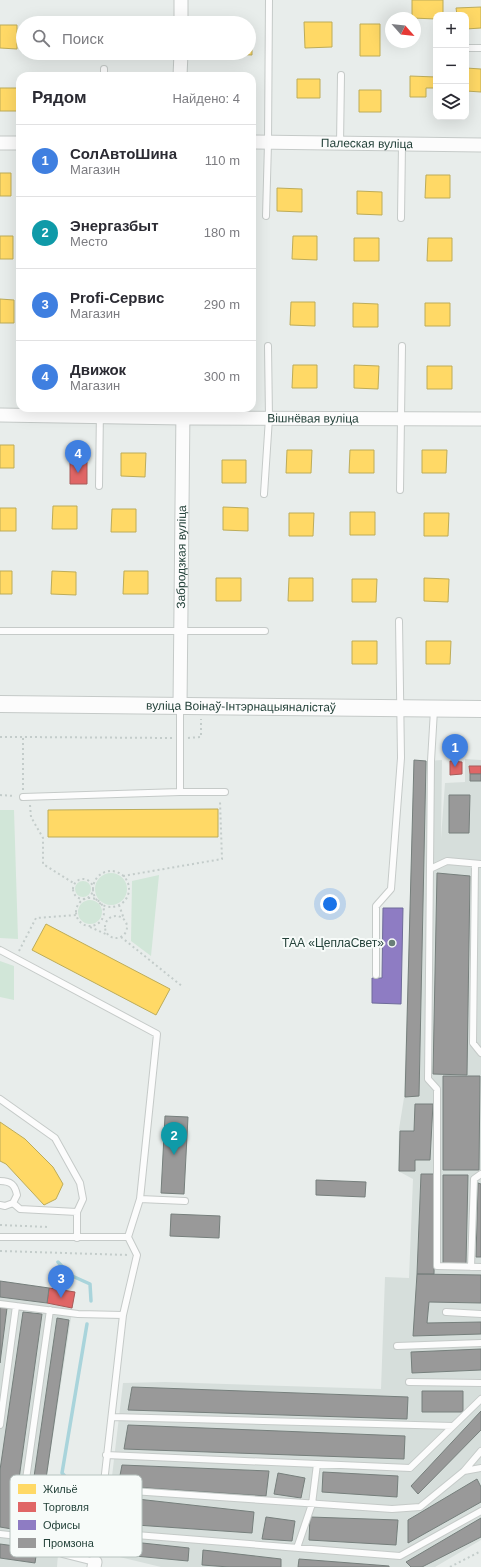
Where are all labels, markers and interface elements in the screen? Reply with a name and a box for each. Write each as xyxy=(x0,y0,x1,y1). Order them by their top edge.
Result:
north arrow xyxy=(385,12,421,48)
map controls xyxy=(433,12,469,120)
button: + xyxy=(433,12,469,48)
search box xyxy=(16,16,256,60)
icon: search xyxy=(30,27,52,49)
text: Поиск xyxy=(62,30,104,47)
button: − xyxy=(433,48,469,84)
button: layers xyxy=(433,84,469,120)
text: Рядом xyxy=(32,88,87,107)
text: Найдено: 4 xyxy=(172,91,240,106)
street label: Палеская вуліца xyxy=(321,136,413,151)
text: СолАвтоШина xyxy=(70,145,177,162)
text: 1 xyxy=(41,153,49,168)
text: 110 m xyxy=(205,153,240,168)
text: Магазин xyxy=(70,162,120,177)
text: Энергазбыт xyxy=(70,217,159,234)
text: 2 xyxy=(41,225,49,240)
text: 180 m xyxy=(204,225,240,240)
text: Место xyxy=(70,234,108,249)
text: Profi-Сервис xyxy=(70,289,164,306)
text: 3 xyxy=(41,297,49,312)
text: 290 m xyxy=(204,297,240,312)
text: Магазин xyxy=(70,306,120,321)
text: Движок xyxy=(70,361,126,378)
text: 4 xyxy=(41,369,49,384)
text: 300 m xyxy=(204,369,240,384)
text: Магазин xyxy=(70,378,120,393)
street label: Вішнёвая вуліца xyxy=(267,411,359,426)
pin: 4 xyxy=(65,440,91,473)
street label: Забродзкая вуліца xyxy=(174,505,189,609)
street label: вуліца Воінаў-Інтэрнацыяналістаў xyxy=(146,699,336,714)
pin: 1 xyxy=(442,734,468,767)
your location xyxy=(320,894,340,914)
place label: ТАА «ЦеплаСвет» xyxy=(282,936,384,950)
marker: ТАА «ЦеплаСвет» xyxy=(387,938,397,948)
pin: 2 xyxy=(161,1122,187,1155)
pin: 3 xyxy=(48,1265,74,1298)
legend xyxy=(10,1475,142,1557)
text: Жильё xyxy=(43,1483,78,1495)
text: Торговля xyxy=(43,1501,89,1513)
text: Офисы xyxy=(43,1519,80,1531)
text: Промзона xyxy=(43,1537,95,1549)

